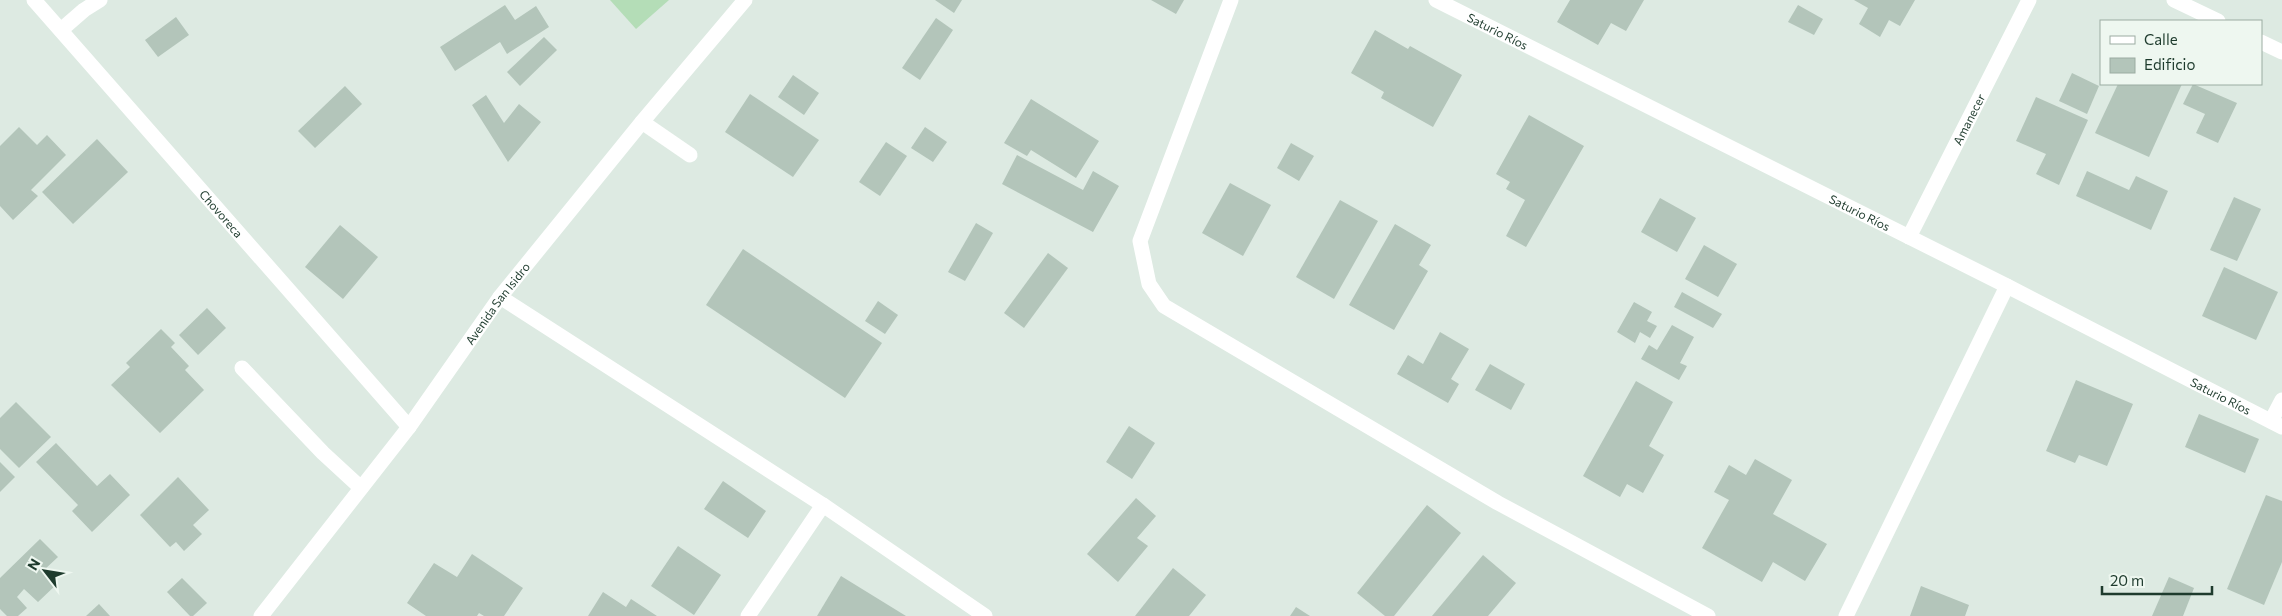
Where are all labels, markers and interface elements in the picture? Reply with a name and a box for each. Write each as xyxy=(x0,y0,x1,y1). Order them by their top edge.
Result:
street label: Saturio Ríos xyxy=(1465,10,1530,52)
legend xyxy=(2100,20,2262,85)
text: Calle xyxy=(2144,30,2178,48)
text: Edificio xyxy=(2144,55,2195,73)
street label: Amanecer xyxy=(1950,91,1987,147)
street label: Chovoreca xyxy=(197,187,246,240)
street label: Saturio Ríos xyxy=(1827,191,1892,233)
street label: Avenida San Isidro xyxy=(462,259,532,347)
street label: Saturio Ríos xyxy=(2188,374,2253,417)
north arrow xyxy=(20,546,70,596)
text: N xyxy=(23,555,43,573)
scale bar xyxy=(2102,564,2212,596)
text: 20 m xyxy=(2110,571,2144,589)

